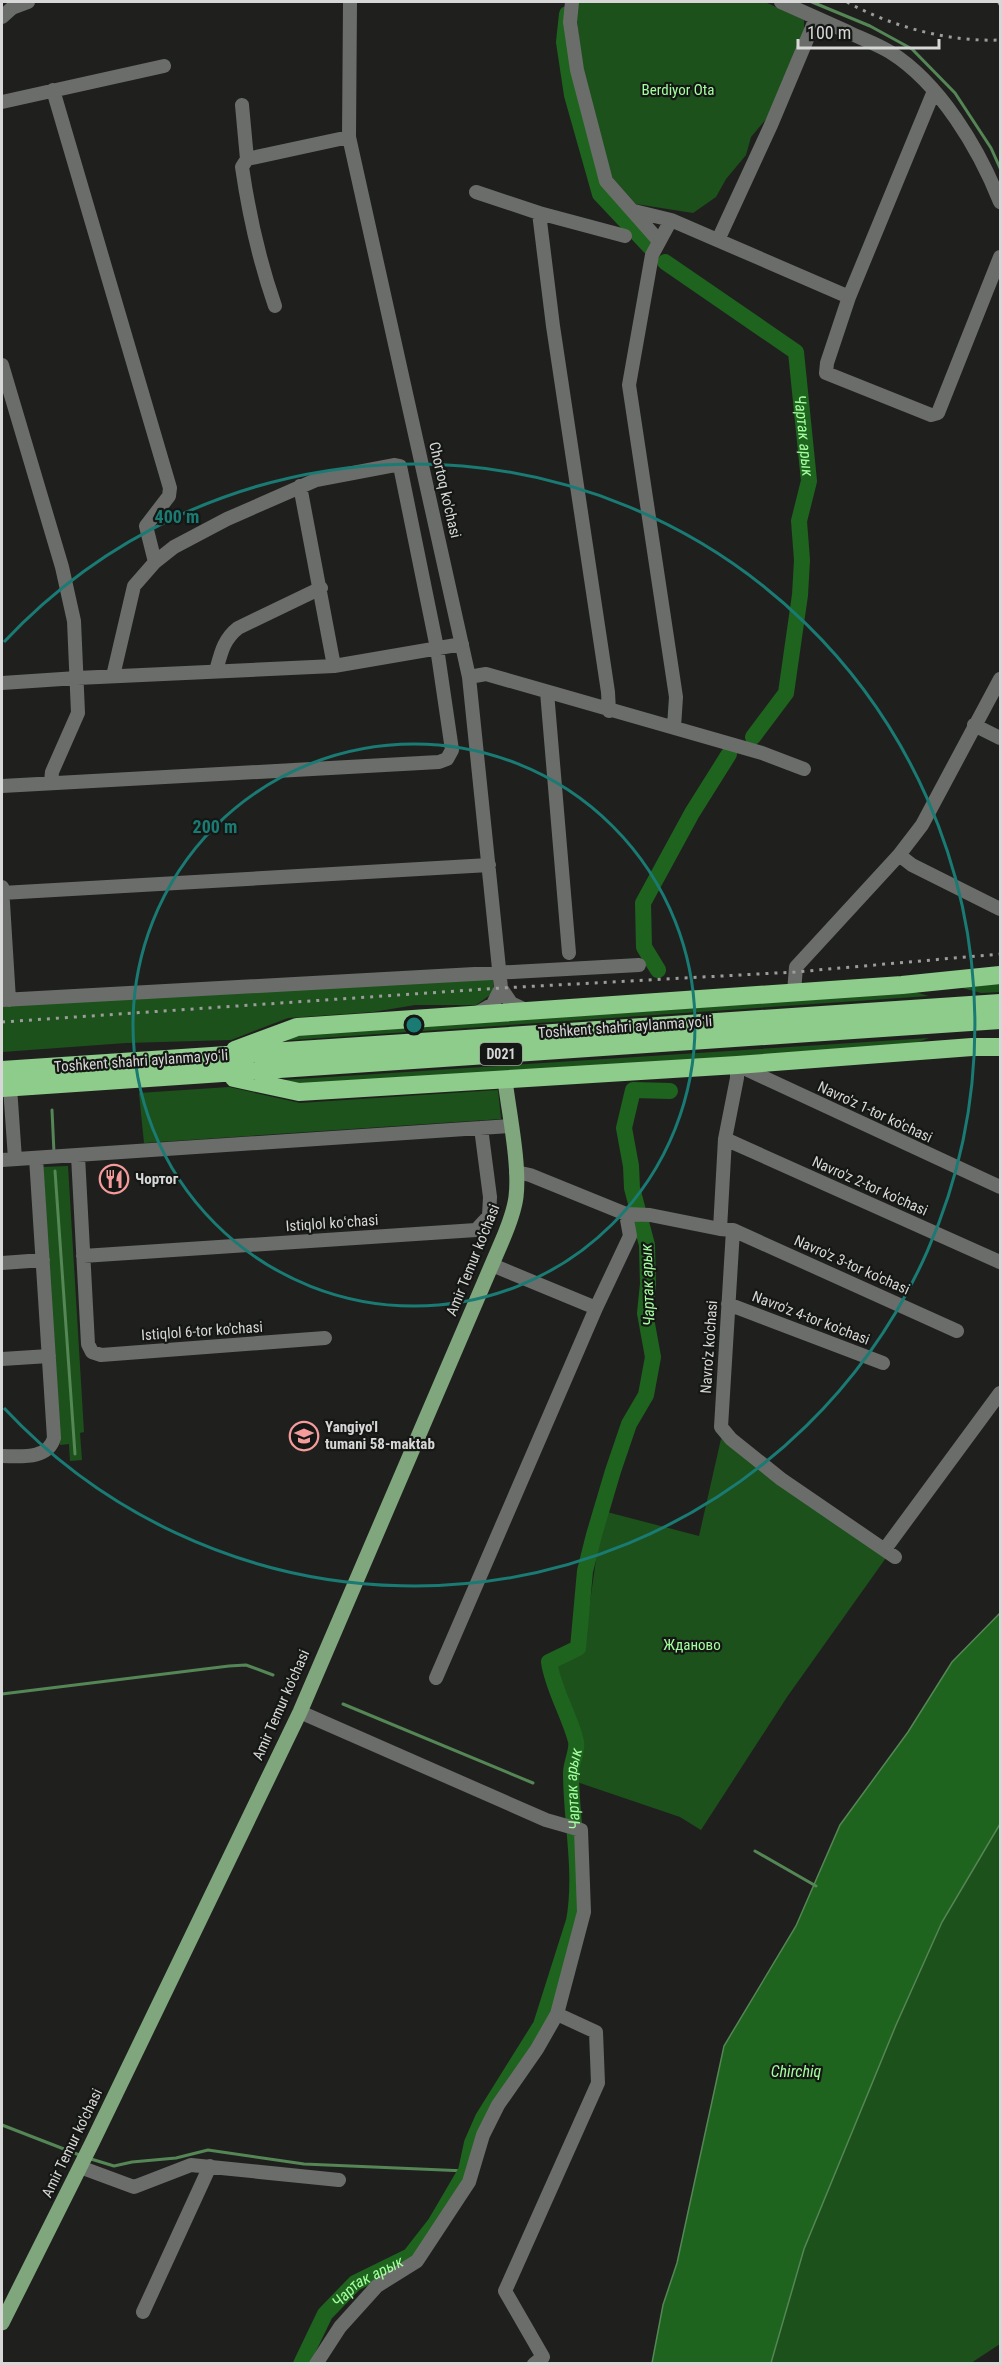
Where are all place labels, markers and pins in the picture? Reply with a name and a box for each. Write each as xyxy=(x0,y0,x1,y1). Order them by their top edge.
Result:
centre of rings xyxy=(404,1015,424,1035)
restaurant icon: Чортог xyxy=(98,1163,130,1195)
place label: Чортог xyxy=(135,1170,179,1188)
place label: Yangiyo'l tumani 58-maktab xyxy=(325,1418,435,1453)
school or university icon: Yangiyo'l tumani 58-maktab xyxy=(288,1420,320,1452)

